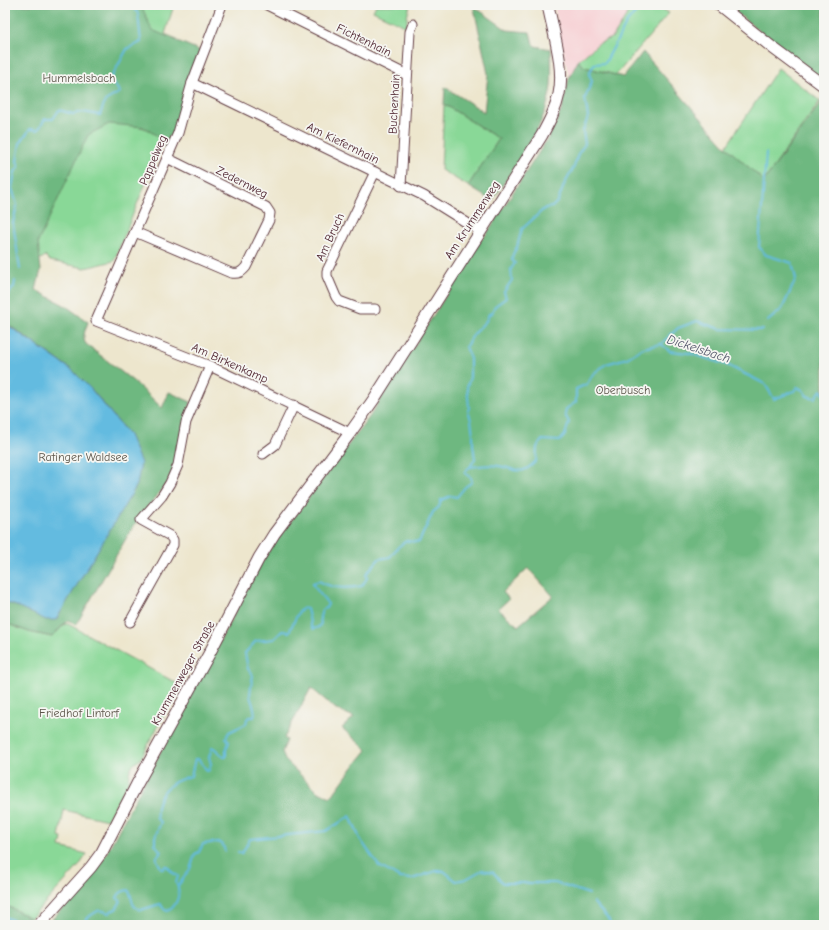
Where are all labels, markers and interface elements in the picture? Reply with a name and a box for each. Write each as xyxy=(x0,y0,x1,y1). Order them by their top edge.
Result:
street label: Fichtenhain xyxy=(334,21,394,59)
park label: Hummelsbach xyxy=(42,71,116,85)
street label: Buchenhain xyxy=(385,73,403,135)
street label: Am Kiefernhain xyxy=(304,119,382,167)
street label: Pappelweg xyxy=(136,133,170,187)
street label: Zedernweg xyxy=(214,163,270,201)
street label: Am Krummenweg xyxy=(442,178,502,262)
street label: Am Bruch xyxy=(313,211,347,263)
water label: Dickelsbach xyxy=(665,331,732,366)
street label: Am Birkenkamp xyxy=(190,340,270,386)
park label: Oberbusch xyxy=(596,383,650,397)
park label: Ratinger Waldsee xyxy=(39,450,127,464)
street label: Krummenweger Straße xyxy=(148,618,218,728)
park label: Friedhof Lintorf xyxy=(39,706,120,720)

